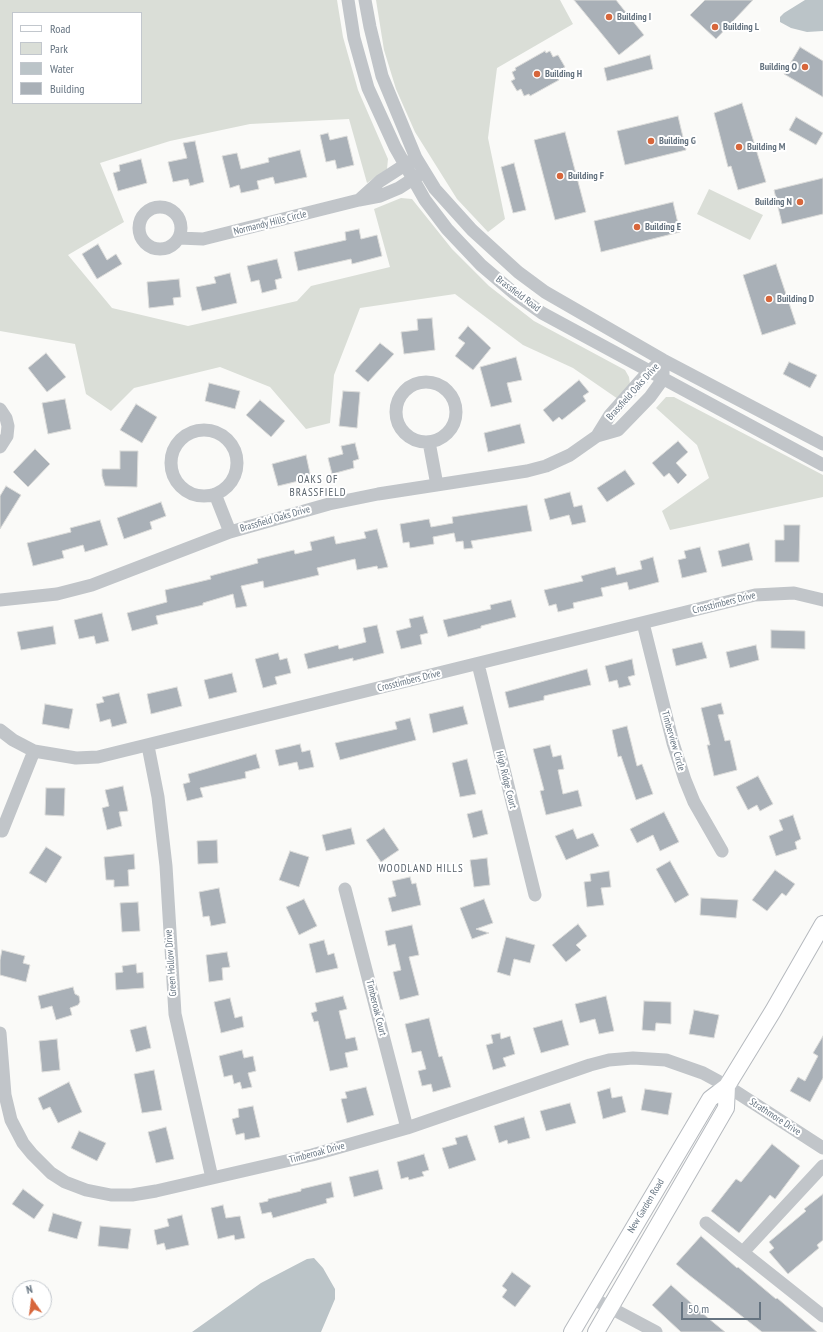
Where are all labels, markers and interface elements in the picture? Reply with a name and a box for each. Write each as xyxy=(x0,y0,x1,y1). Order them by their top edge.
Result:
place label: Building I xyxy=(617,11,651,23)
legend xyxy=(12,12,142,104)
marker: Building I xyxy=(604,12,614,22)
text: Road xyxy=(50,21,70,36)
place label: Building L xyxy=(723,21,759,33)
marker: Building L xyxy=(710,22,720,32)
text: Park xyxy=(50,41,68,56)
text: Water xyxy=(50,61,74,76)
place label: Building O xyxy=(760,61,797,73)
marker: Building O xyxy=(800,62,810,72)
place label: Building H xyxy=(545,68,582,80)
marker: Building H xyxy=(532,69,542,79)
text: Building xyxy=(50,81,85,96)
place label: Building G xyxy=(659,135,696,147)
marker: Building G xyxy=(646,136,656,146)
place label: Building M xyxy=(747,141,785,153)
marker: Building M xyxy=(734,142,744,152)
place label: Building F xyxy=(568,170,604,182)
marker: Building F xyxy=(555,171,565,181)
place label: Building N xyxy=(755,196,792,208)
marker: Building N xyxy=(795,197,805,207)
street label: Normandy Hills Circle xyxy=(232,208,308,238)
place label: Building E xyxy=(645,221,681,233)
marker: Building E xyxy=(632,222,642,232)
street label: Brassfield Road xyxy=(493,273,543,315)
place label: Building D xyxy=(777,293,814,305)
marker: Building D xyxy=(764,294,774,304)
street label: Brassfield Oaks Drive xyxy=(604,361,662,423)
district label: OAKS OF BRASSFIELD xyxy=(290,473,346,499)
street label: Brassfield Oaks Drive xyxy=(238,503,312,535)
street label: Crosstimbers Drive xyxy=(691,589,757,617)
street label: Crosstimbers Drive xyxy=(376,667,442,695)
street label: Timberview Circle xyxy=(659,710,687,772)
street label: High Ridge Court xyxy=(493,750,519,810)
district label: WOODLAND HILLS xyxy=(378,862,464,876)
street label: Green Hollow Drive xyxy=(163,929,179,997)
street label: Timberoak Court xyxy=(363,979,389,1037)
street label: Strathmore Drive xyxy=(747,1096,803,1138)
street label: Timberoak Drive xyxy=(288,1140,346,1166)
street label: New Garden Road xyxy=(625,1177,667,1235)
north arrow xyxy=(12,1280,52,1320)
text: N xyxy=(25,1282,34,1297)
scale bar xyxy=(683,1294,763,1320)
text: 50 m xyxy=(688,1301,709,1316)

